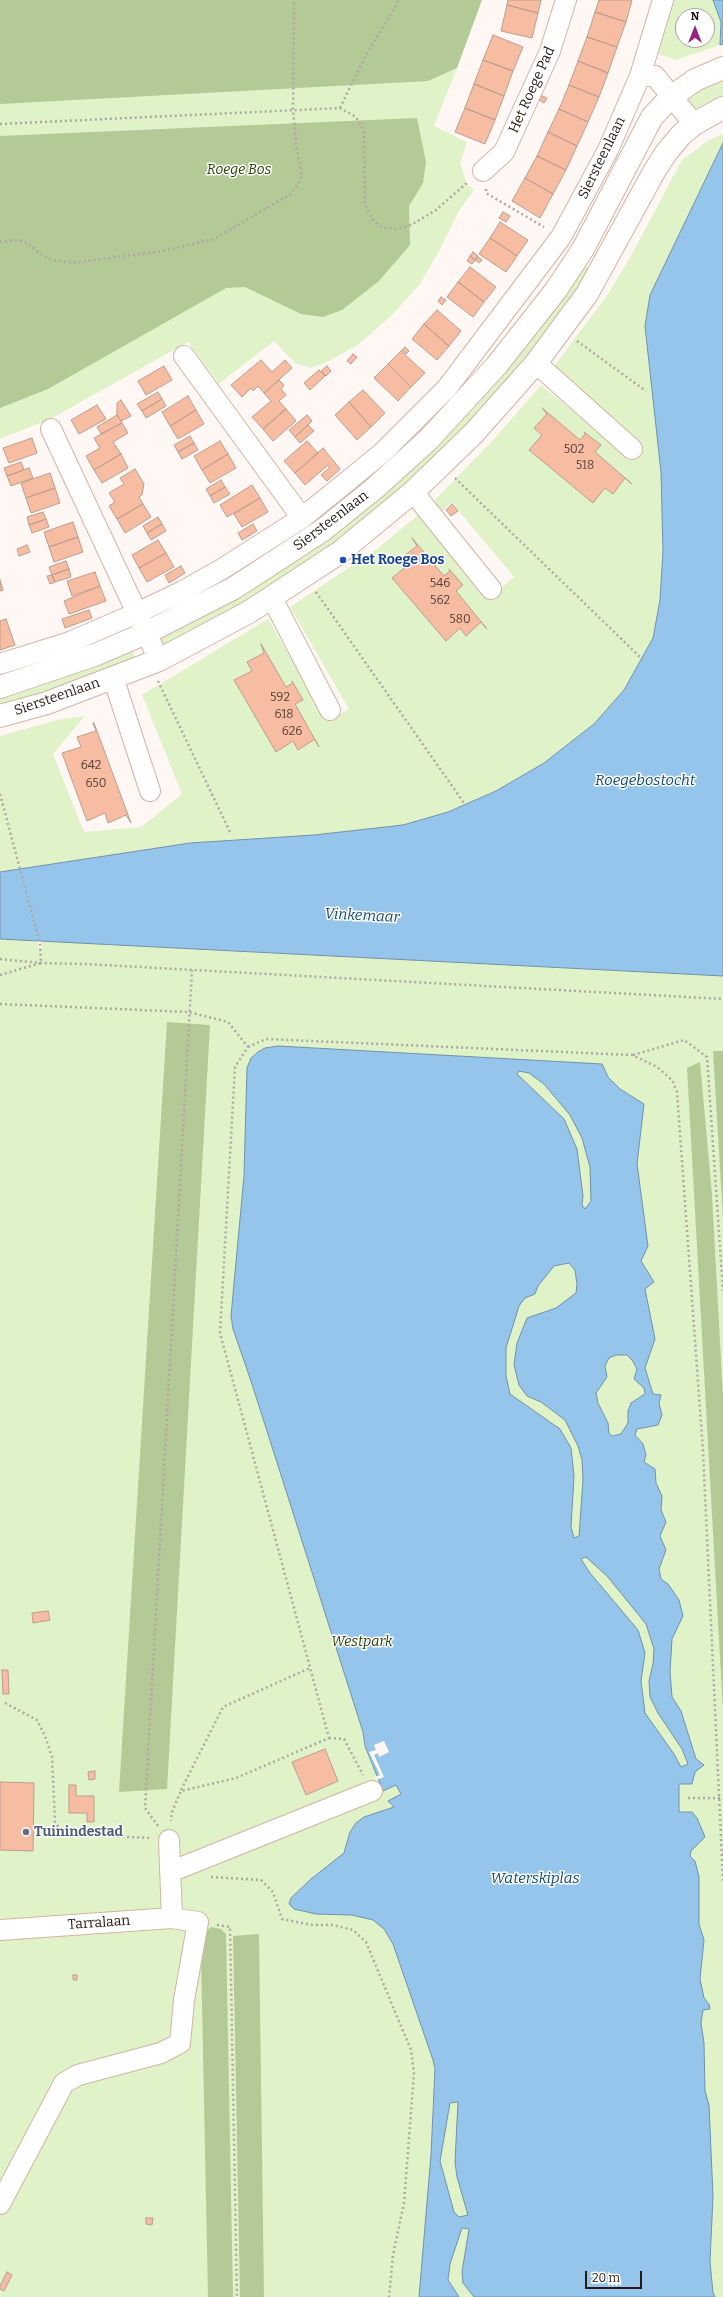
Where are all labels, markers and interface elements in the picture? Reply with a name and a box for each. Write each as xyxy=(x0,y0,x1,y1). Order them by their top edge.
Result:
north arrow xyxy=(675,8,715,48)
text: N xyxy=(691,10,699,23)
street label: Het Roege Pad xyxy=(505,44,559,136)
street label: Siersteenlaan xyxy=(575,114,629,202)
park label: Roege Bos xyxy=(207,162,271,178)
house number: 502 xyxy=(564,443,584,457)
house number: 518 xyxy=(576,459,594,473)
street label: Siersteenlaan xyxy=(290,487,372,555)
place label: Het Roege Bos xyxy=(351,552,444,568)
marker: Het Roege Bos xyxy=(338,555,348,565)
house number: 546 xyxy=(430,577,450,591)
house number: 562 xyxy=(430,594,450,608)
house number: 580 xyxy=(449,613,471,627)
street label: Siersteenlaan xyxy=(12,674,102,720)
house number: 592 xyxy=(270,691,290,705)
house number: 618 xyxy=(275,708,293,722)
house number: 626 xyxy=(282,725,302,739)
house number: 642 xyxy=(81,759,101,773)
water label: Roegebostocht xyxy=(595,772,695,790)
house number: 650 xyxy=(86,777,106,791)
water label: Vinkemaar xyxy=(324,905,400,927)
park label: Westpark xyxy=(331,1634,393,1650)
place label: Tuinindestad xyxy=(34,1824,123,1840)
marker: Tuinindestad xyxy=(21,1827,31,1837)
water label: Waterskiplas xyxy=(490,1870,580,1888)
street label: Tarralaan xyxy=(67,1912,131,1934)
scale bar xyxy=(587,2263,644,2289)
text: 20 m xyxy=(592,2271,620,2285)

